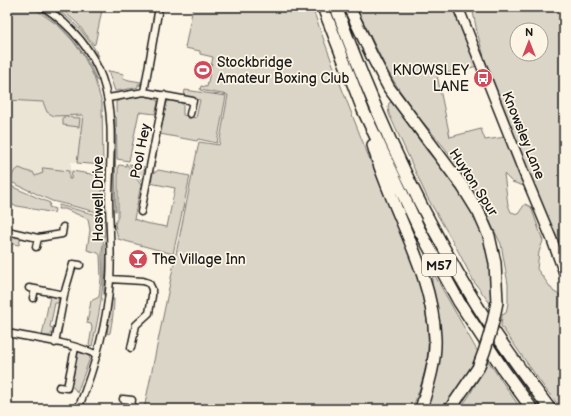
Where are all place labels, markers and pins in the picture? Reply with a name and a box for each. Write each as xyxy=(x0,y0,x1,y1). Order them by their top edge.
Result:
place label: Stockbridge Amateur Boxing Club xyxy=(217,54,349,87)
sports icon: Stockbridge Amateur Boxing Club xyxy=(192,59,214,81)
place label: KNOWSLEY LANE xyxy=(392,62,470,95)
bus stop icon: KNOWSLEY LANE xyxy=(472,67,494,89)
bar icon: The Village Inn xyxy=(127,248,149,270)
place label: The Village Inn xyxy=(152,251,246,268)

